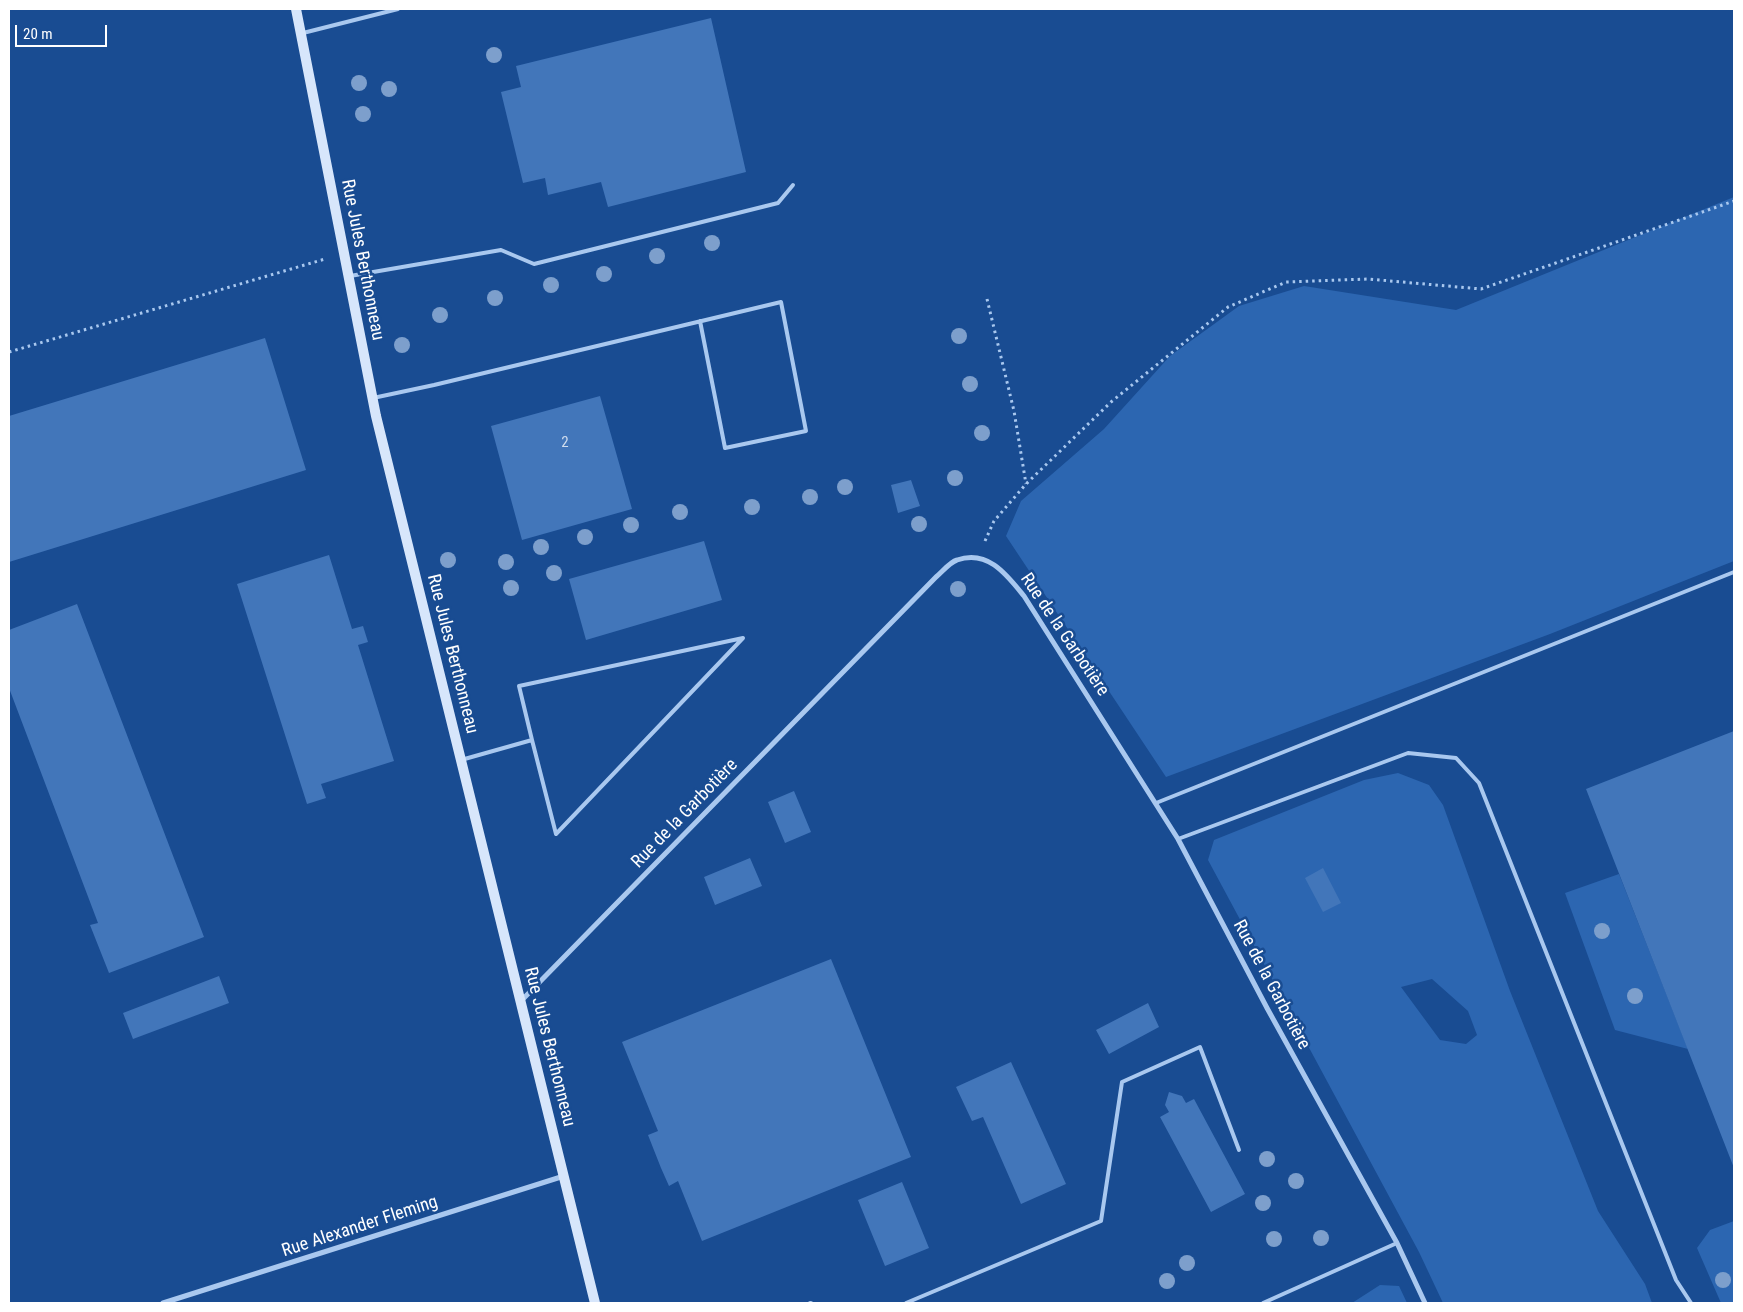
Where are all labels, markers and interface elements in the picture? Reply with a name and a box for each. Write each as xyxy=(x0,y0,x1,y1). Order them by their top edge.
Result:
scale bar xyxy=(18,15,110,47)
text: 20 m xyxy=(23,25,53,43)
street label: Rue Jules Berthonneau xyxy=(336,178,388,342)
house number: 2 xyxy=(561,434,569,452)
street label: Rue de la Garbotière xyxy=(1015,569,1113,701)
street label: Rue Jules Berthonneau xyxy=(422,572,482,736)
street label: Rue de la Garbotière xyxy=(627,755,743,873)
street label: Rue de la Garbotière xyxy=(1228,917,1314,1053)
street label: Rue Jules Berthonneau xyxy=(519,965,579,1129)
street label: Rue Alexander Fleming xyxy=(279,1192,441,1262)

